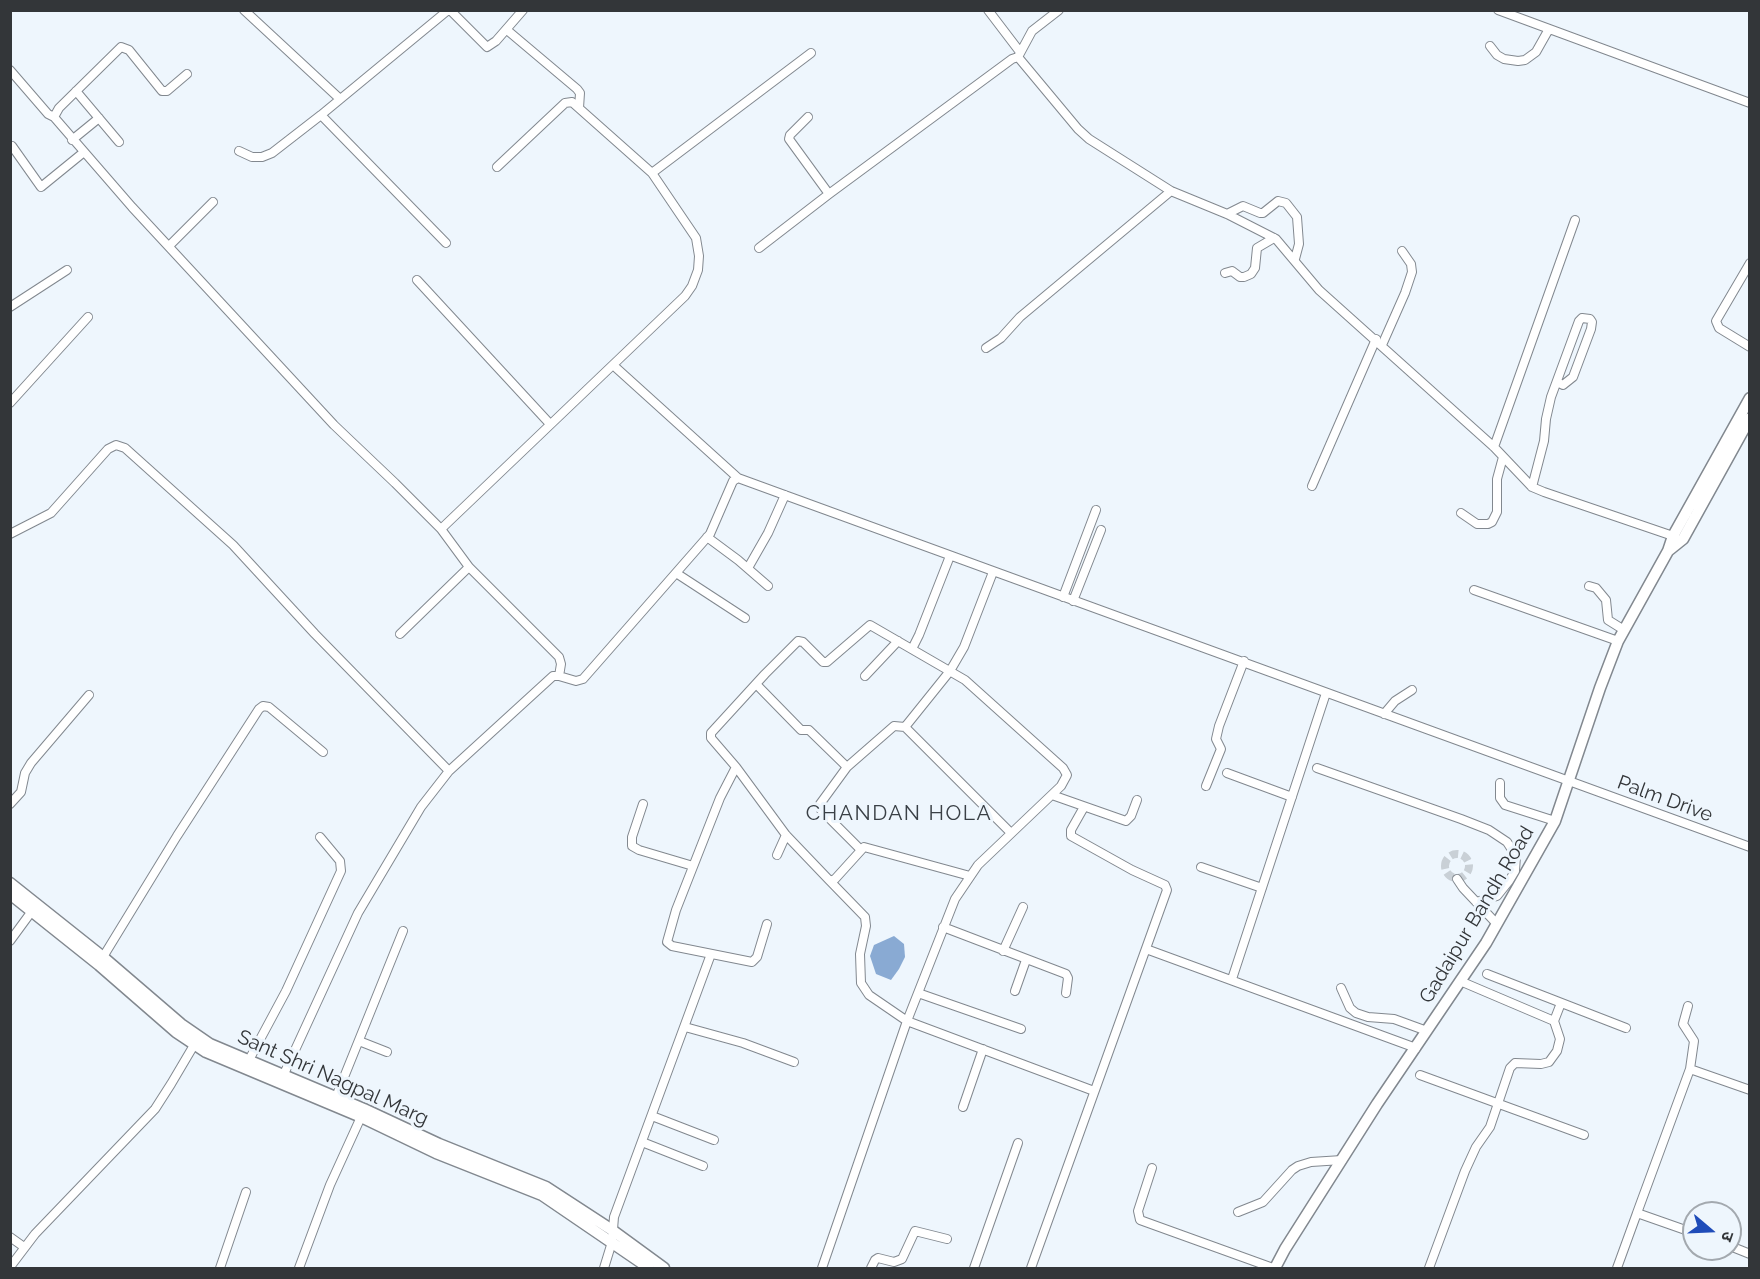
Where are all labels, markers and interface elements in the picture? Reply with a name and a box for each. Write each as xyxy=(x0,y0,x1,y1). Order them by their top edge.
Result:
street label: Palm Drive xyxy=(1614,771,1716,827)
district label: CHANDAN HOLA xyxy=(806,801,992,827)
street label: Gadaipur Bandh Road xyxy=(1415,822,1539,1008)
street label: Sant Shri Nagpal Marg xyxy=(234,1025,432,1131)
north arrow xyxy=(1682,1201,1742,1261)
text: उ xyxy=(1717,1229,1738,1244)

